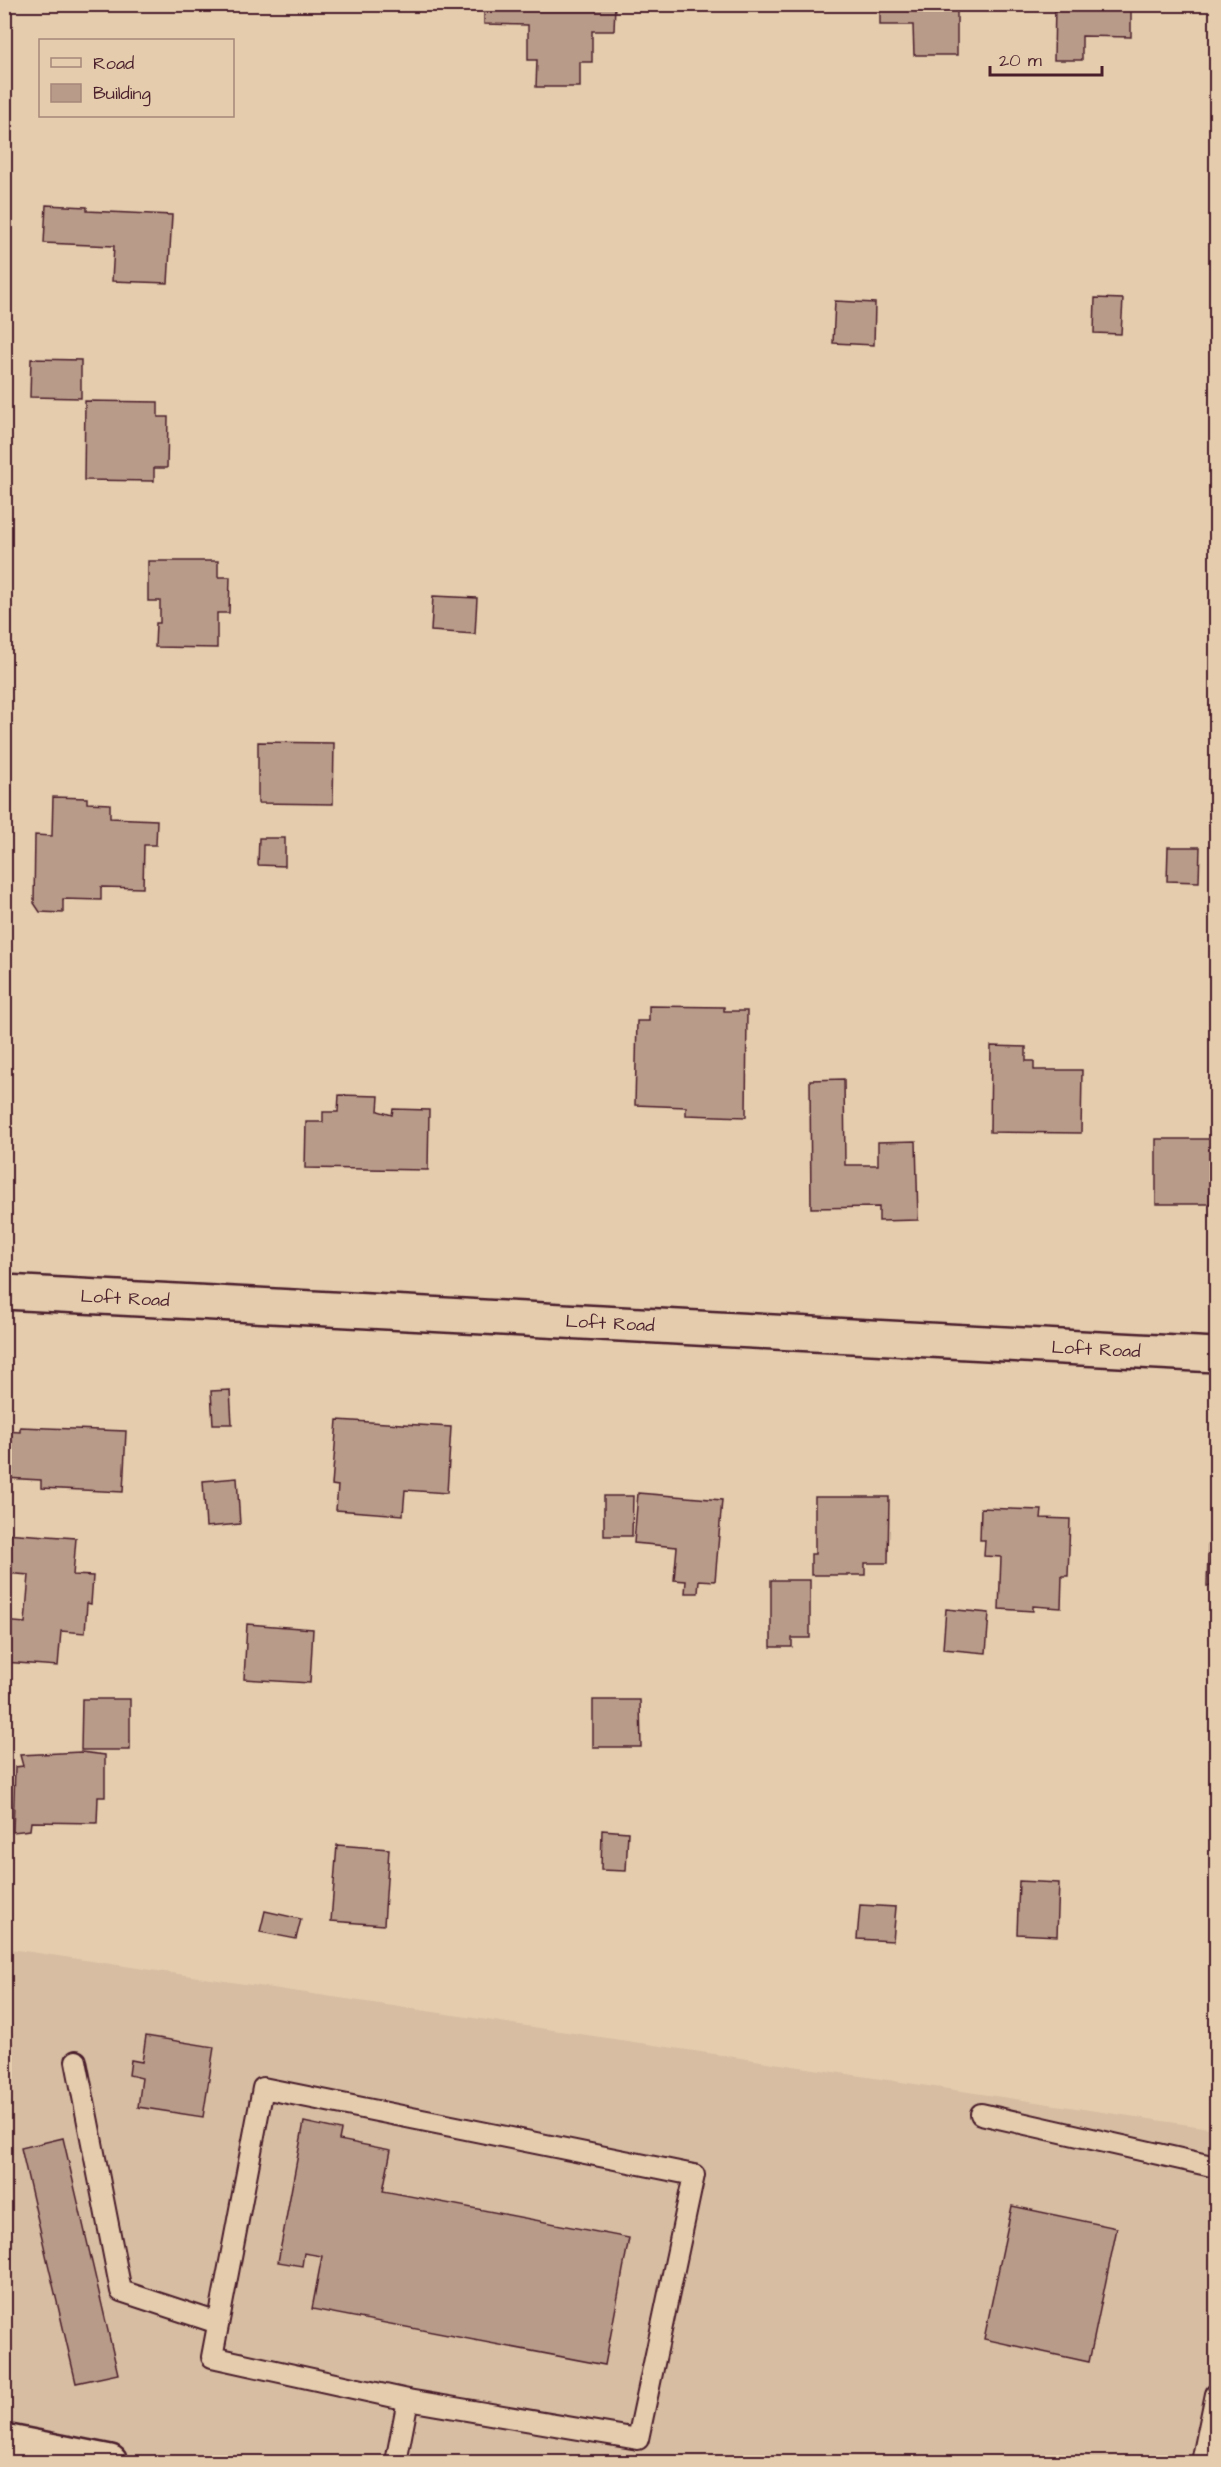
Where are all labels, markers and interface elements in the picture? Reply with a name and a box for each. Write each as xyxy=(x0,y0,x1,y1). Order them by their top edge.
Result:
legend xyxy=(39,39,234,117)
scale bar xyxy=(990,39,1102,77)
text: 20 m xyxy=(999,48,1042,73)
text: Road xyxy=(93,51,134,76)
text: Building xyxy=(93,81,151,107)
street label: Loft Road xyxy=(80,1284,170,1313)
street label: Loft Road xyxy=(565,1309,655,1338)
street label: Loft Road xyxy=(1051,1335,1141,1364)

